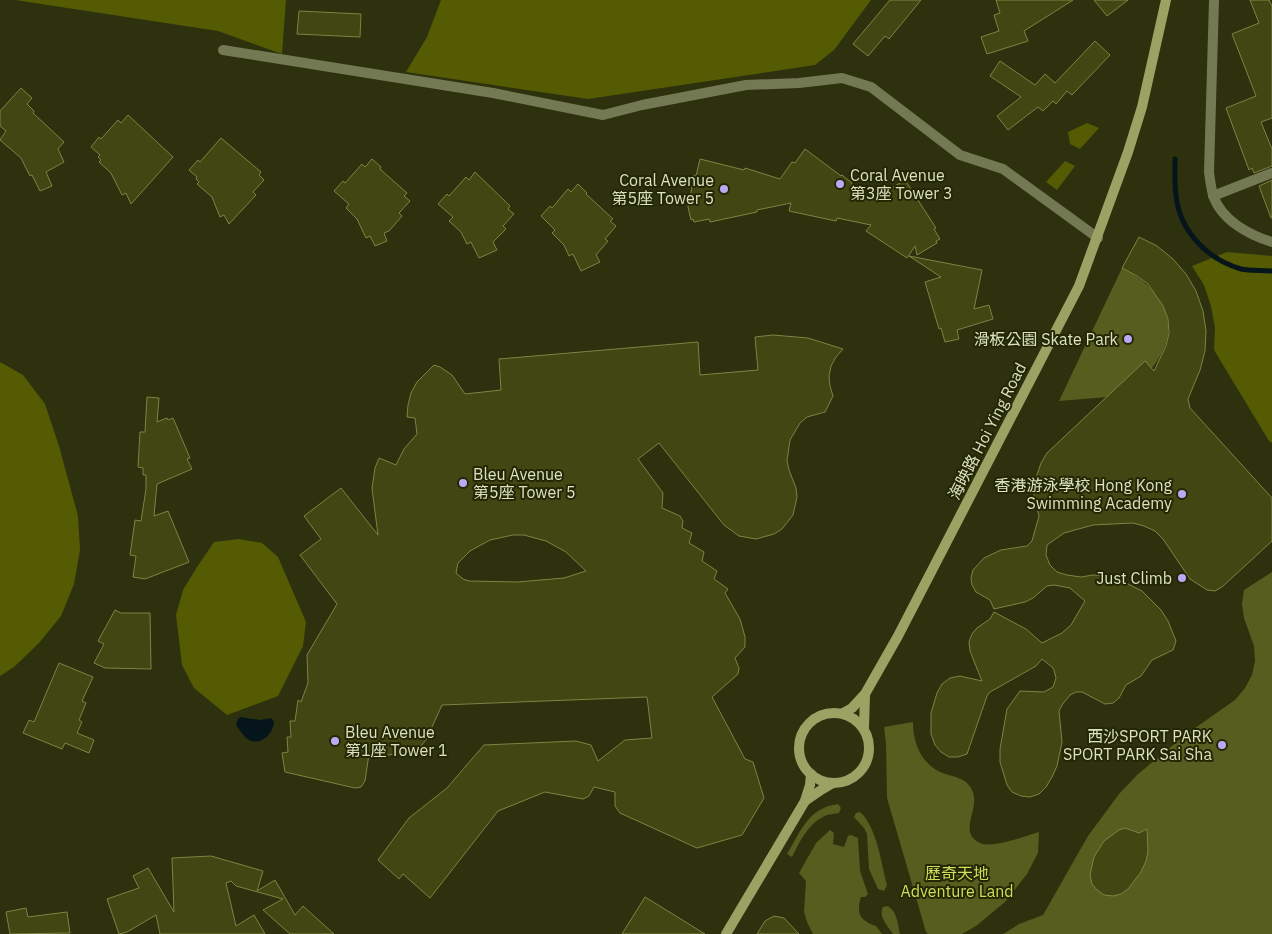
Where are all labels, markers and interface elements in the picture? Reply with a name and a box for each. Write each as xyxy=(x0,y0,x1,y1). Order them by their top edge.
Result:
place label: Coral Avenue 第3座 Tower 3 xyxy=(850,165,953,203)
place label: Coral Avenue 第5座 Tower 5 xyxy=(611,170,714,208)
marker: Coral Avenue 第3座 Tower 3 xyxy=(834,178,846,190)
marker: Coral Avenue 第5座 Tower 5 xyxy=(718,183,730,195)
place label: 滑板公園 Skate Park xyxy=(974,329,1119,349)
marker: 滑板公園 Skate Park xyxy=(1122,333,1134,345)
street label: 海映路 Hoi Ying Road xyxy=(944,359,1030,503)
place label: Bleu Avenue 第5座 Tower 5 xyxy=(473,464,576,502)
place label: 香港游泳學校 Hong Kong Swimming Academy xyxy=(994,475,1173,513)
marker: Bleu Avenue 第5座 Tower 5 xyxy=(457,477,469,489)
marker: 香港游泳學校 Hong Kong Swimming Academy xyxy=(1176,488,1188,500)
place label: Just Climb xyxy=(1096,568,1172,588)
marker: Just Climb xyxy=(1176,572,1188,584)
place label: Bleu Avenue 第1座 Tower 1 xyxy=(345,722,448,760)
place label: 西沙SPORT PARK SPORT PARK Sai Sha xyxy=(1063,726,1212,764)
marker: Bleu Avenue 第1座 Tower 1 xyxy=(329,735,341,747)
marker: 西沙SPORT PARK SPORT PARK Sai Sha xyxy=(1216,739,1228,751)
park label: 歷奇天地 Adventure Land xyxy=(900,863,1014,901)

